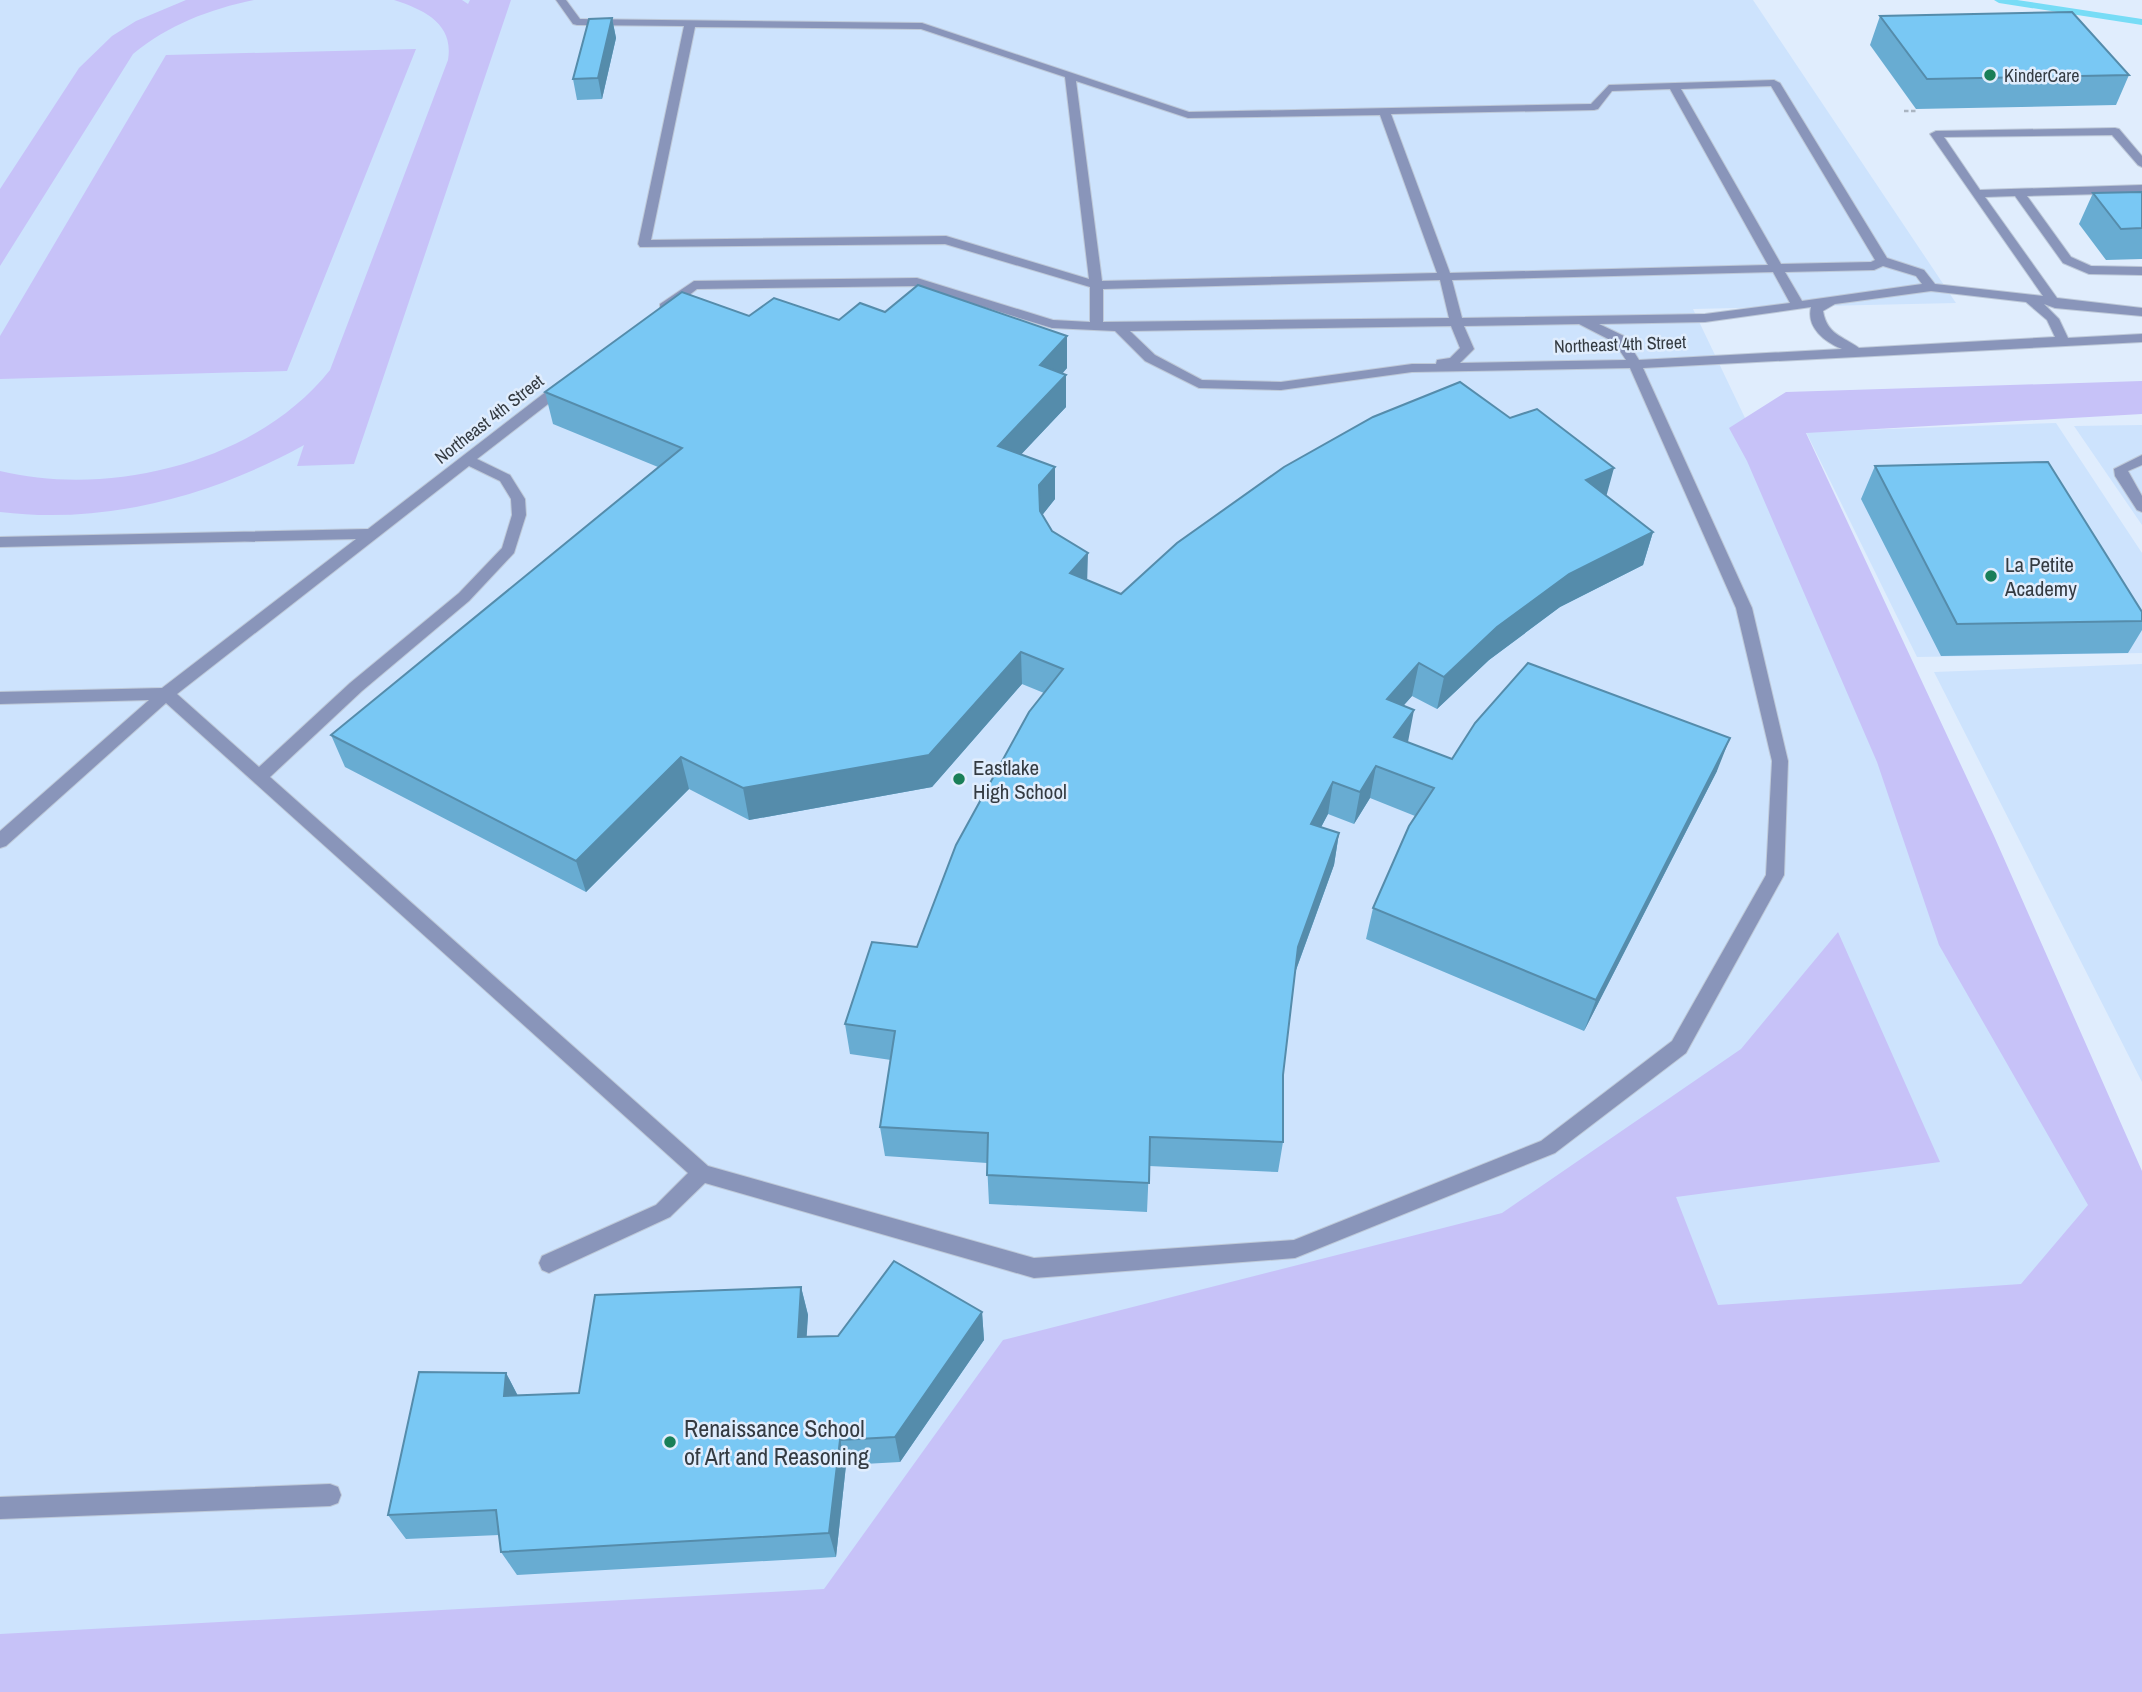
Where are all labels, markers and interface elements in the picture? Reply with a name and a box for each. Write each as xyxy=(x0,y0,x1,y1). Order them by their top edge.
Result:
place label: KinderCare xyxy=(2004,63,2079,88)
marker: KinderCare xyxy=(1982,67,1998,83)
street label: Northeast 4th Street xyxy=(1554,329,1686,359)
street label: Northeast 4th Street xyxy=(429,368,549,470)
place label: La Petite Academy xyxy=(2004,550,2077,603)
marker: La Petite Academy xyxy=(1983,568,1999,584)
place label: Eastlake High School xyxy=(973,753,1067,806)
marker: Eastlake High School xyxy=(951,771,967,787)
place label: Renaissance School of Art and Reasoning xyxy=(684,1412,869,1472)
marker: Renaissance School of Art and Reasoning xyxy=(662,1434,678,1450)

